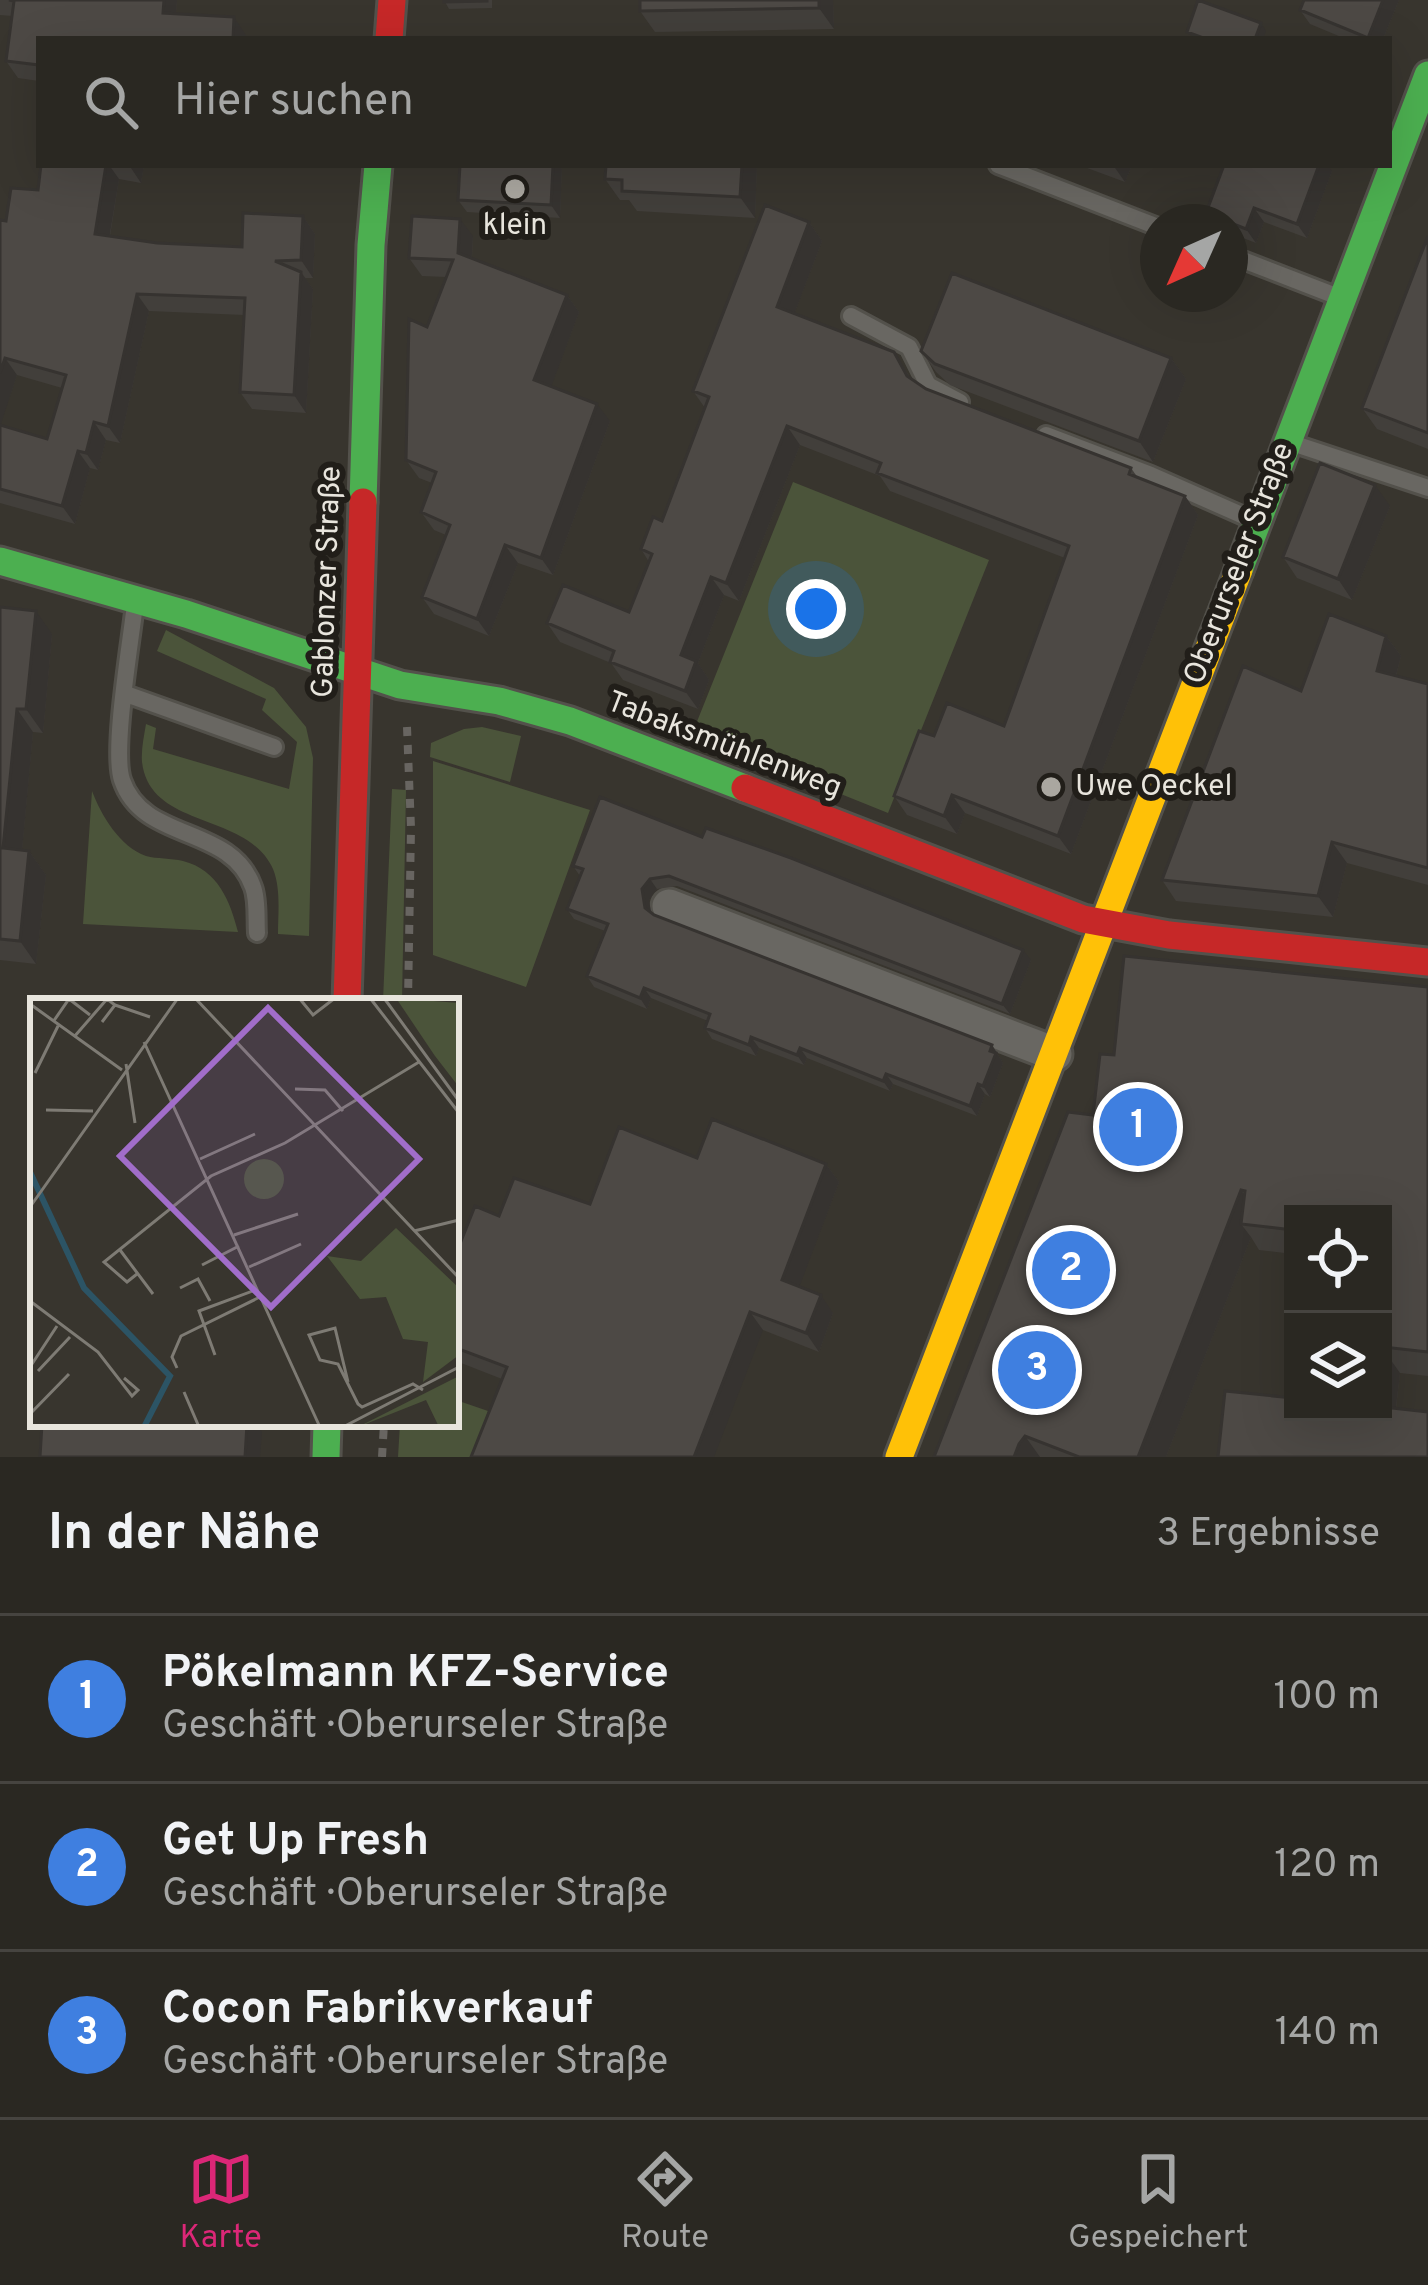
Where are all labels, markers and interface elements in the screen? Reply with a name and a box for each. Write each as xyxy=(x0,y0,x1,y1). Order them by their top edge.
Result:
search box xyxy=(36,36,1392,168)
icon: search xyxy=(78,69,144,135)
text: Hier suchen xyxy=(174,74,414,131)
marker: klein xyxy=(502,176,528,202)
north arrow xyxy=(1140,204,1248,312)
place label: klein xyxy=(483,208,547,245)
street label: Oberurseler Straße xyxy=(1177,438,1303,690)
street label: Gablonzer Straße xyxy=(305,465,351,699)
your location xyxy=(786,579,846,639)
street label: Tabaksmühlenweg xyxy=(601,684,847,808)
place label: Uwe Oeckel xyxy=(1075,769,1232,806)
marker: Uwe Oeckel xyxy=(1038,774,1064,800)
inset map xyxy=(30,998,459,1427)
pin: 1 xyxy=(1099,1082,1177,1172)
map controls xyxy=(1284,1205,1392,1421)
button: locate xyxy=(1284,1205,1392,1313)
pin: 2 xyxy=(1032,1225,1110,1315)
button: layers xyxy=(1284,1313,1392,1421)
pin: 3 xyxy=(998,1325,1076,1415)
text: In der Nähe xyxy=(48,1503,320,1568)
text: 3 Ergebnisse xyxy=(1156,1511,1380,1560)
text: Pökelmann KFZ-Service xyxy=(162,1646,669,1703)
text: 1 xyxy=(79,1674,95,1723)
text: 100 m xyxy=(1273,1674,1380,1723)
text: Geschäft · Oberurseler Straße xyxy=(162,1703,668,1752)
text: Get Up Fresh xyxy=(162,1814,429,1871)
text: 2 xyxy=(75,1842,99,1891)
text: 120 m xyxy=(1274,1842,1380,1891)
text: Geschäft · Oberurseler Straße xyxy=(162,1871,668,1920)
text: Cocon Fabrikverkauf xyxy=(162,1982,593,2039)
text: 3 xyxy=(75,2010,99,2059)
text: 140 m xyxy=(1275,2010,1380,2059)
text: Geschäft · Oberurseler Straße xyxy=(162,2039,668,2088)
tab: Karte xyxy=(180,2146,262,2260)
tab: Route xyxy=(621,2146,709,2260)
tab: Gespeichert xyxy=(1068,2146,1248,2260)

